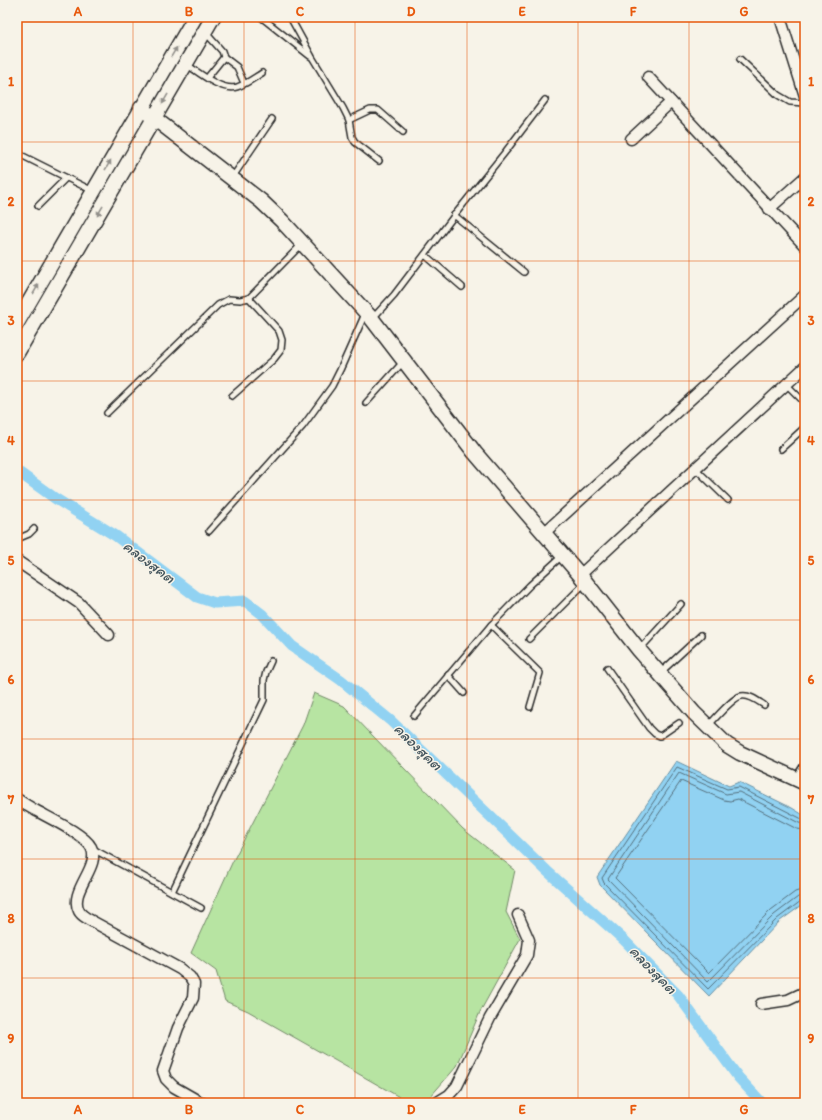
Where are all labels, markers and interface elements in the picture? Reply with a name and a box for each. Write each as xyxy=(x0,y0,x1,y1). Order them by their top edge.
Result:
text: A xyxy=(73,4,83,19)
text: B xyxy=(185,4,194,19)
text: C xyxy=(296,4,305,19)
text: D xyxy=(407,4,416,19)
text: E xyxy=(518,4,526,19)
text: F xyxy=(630,4,637,19)
text: G xyxy=(740,4,749,19)
one-way arrow xyxy=(170,46,177,58)
text: 1 xyxy=(8,74,14,89)
text: 1 xyxy=(808,74,814,89)
one-way arrow xyxy=(161,93,168,105)
one-way arrow xyxy=(105,159,112,171)
text: 2 xyxy=(8,194,15,209)
text: 2 xyxy=(808,194,815,209)
one-way arrow xyxy=(97,205,104,217)
one-way arrow xyxy=(33,284,40,295)
text: 3 xyxy=(7,313,15,328)
text: 3 xyxy=(807,313,815,328)
text: 4 xyxy=(7,433,15,448)
text: 4 xyxy=(807,433,815,448)
water label: คลองสุคต xyxy=(119,537,179,589)
text: 5 xyxy=(8,553,15,568)
text: 5 xyxy=(808,553,815,568)
text: 6 xyxy=(8,672,15,687)
text: 6 xyxy=(808,672,815,687)
water label: คลองสุคต xyxy=(389,720,446,776)
text: 7 xyxy=(7,792,15,807)
text: 7 xyxy=(807,792,815,807)
text: 8 xyxy=(7,911,15,926)
text: 8 xyxy=(807,911,815,926)
water label: คลองสุคต xyxy=(625,942,681,999)
text: 9 xyxy=(8,1031,15,1046)
text: 9 xyxy=(808,1031,815,1046)
text: A xyxy=(73,1102,83,1117)
text: B xyxy=(185,1102,194,1117)
text: C xyxy=(296,1102,305,1117)
text: D xyxy=(407,1102,416,1117)
text: E xyxy=(518,1102,526,1117)
text: F xyxy=(630,1102,637,1117)
text: G xyxy=(740,1102,749,1117)

